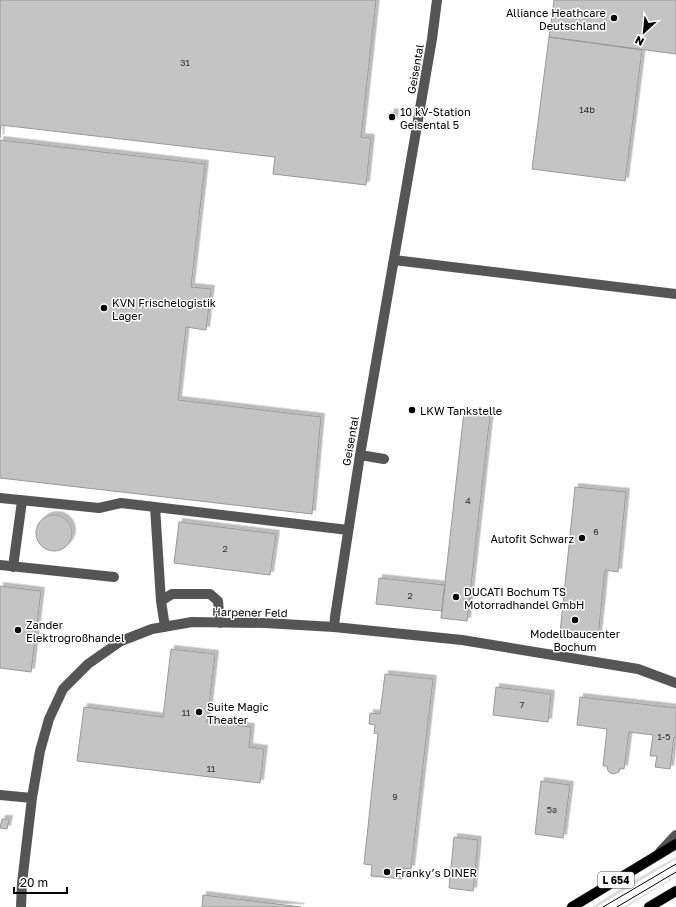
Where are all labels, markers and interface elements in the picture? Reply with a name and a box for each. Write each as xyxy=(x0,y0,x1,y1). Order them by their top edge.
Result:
place label: Alliance Heathcare Deutschland xyxy=(506,6,606,32)
north arrow xyxy=(624,12,664,52)
marker: Alliance Heathcare Deutschland xyxy=(609,13,619,23)
text: N xyxy=(633,34,646,49)
street label: Geisental xyxy=(404,43,426,95)
house number: 31 xyxy=(180,57,190,68)
house number: 14b xyxy=(579,104,595,115)
place label: 10 kV-Station Geisental 5 xyxy=(400,105,471,131)
marker: 10 kV-Station Geisental 5 xyxy=(387,112,397,122)
place label: KVN Frischelogistik Lager xyxy=(112,296,216,322)
marker: KVN Frischelogistik Lager xyxy=(99,303,109,313)
place label: LKW Tankstelle xyxy=(420,404,502,417)
marker: LKW Tankstelle xyxy=(407,405,417,415)
street label: Geisental xyxy=(339,415,361,467)
house number: 4 xyxy=(465,495,471,506)
house number: 6 xyxy=(593,526,599,537)
place label: Autofit Schwarz xyxy=(491,532,574,545)
marker: Autofit Schwarz xyxy=(577,533,587,543)
house number: 2 xyxy=(222,543,228,554)
place label: DUCATI Bochum TS Motorradhandel GmbH xyxy=(464,585,584,611)
house number: 2 xyxy=(407,590,413,601)
marker: DUCATI Bochum TS Motorradhandel GmbH xyxy=(451,592,461,602)
street label: Harpener Feld xyxy=(212,605,288,619)
marker: Modellbaucenter Bochum xyxy=(570,615,580,625)
place label: Zander Elektrogroßhandel xyxy=(26,618,125,644)
marker: Zander Elektrogroßhandel xyxy=(13,625,23,635)
place label: Modellbaucenter Bochum xyxy=(530,627,621,653)
house number: 7 xyxy=(520,699,525,710)
place label: Suite Magic Theater xyxy=(207,700,269,726)
house number: 11 xyxy=(182,707,191,718)
marker: Suite Magic Theater xyxy=(194,707,204,717)
house number: 1-5 xyxy=(657,731,671,742)
house number: 11 xyxy=(207,763,216,774)
house number: 9 xyxy=(392,791,398,802)
house number: 5a xyxy=(547,804,557,815)
place label: Franky’s DINER xyxy=(395,866,477,879)
marker: Franky’s DINER xyxy=(382,867,392,877)
scale bar xyxy=(14,869,67,895)
road number: L 654 xyxy=(598,872,634,888)
text: 20 m xyxy=(20,875,48,890)

